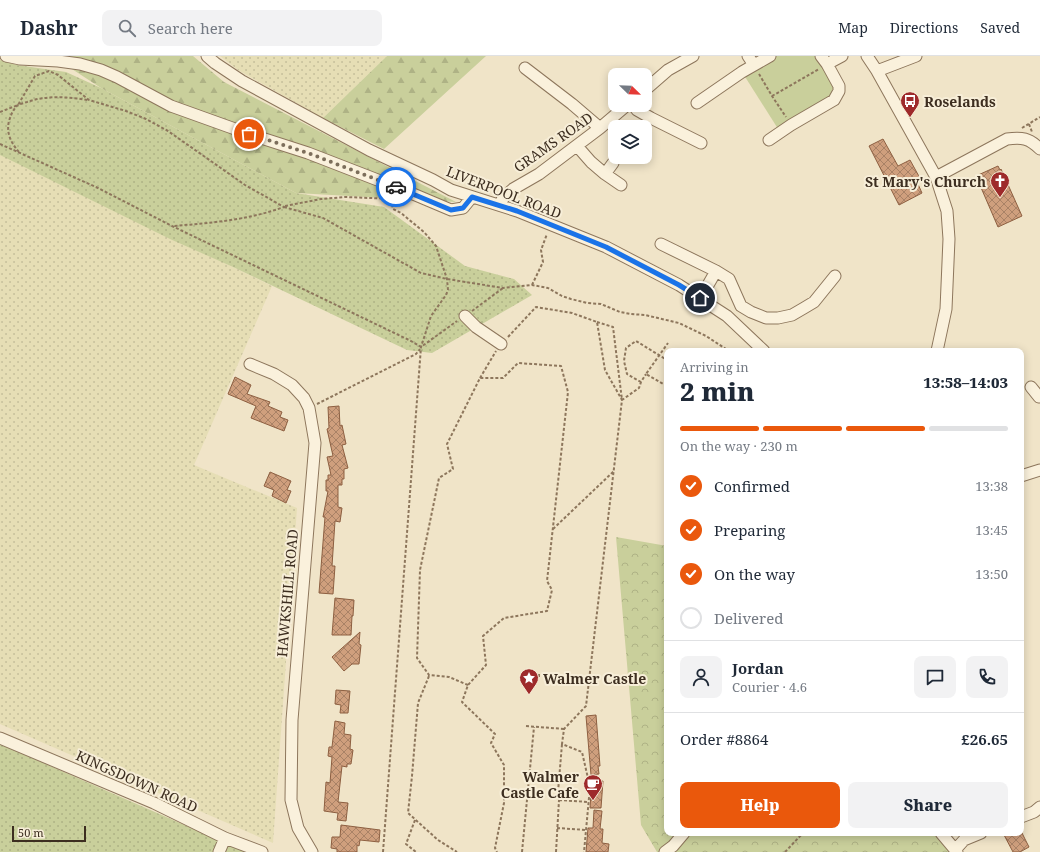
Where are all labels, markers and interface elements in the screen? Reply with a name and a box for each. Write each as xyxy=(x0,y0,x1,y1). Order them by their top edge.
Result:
search box xyxy=(102,10,382,46)
text: Dashr xyxy=(20,15,78,41)
icon: search xyxy=(116,17,138,39)
text: Search here xyxy=(148,18,233,38)
text: Map xyxy=(838,18,868,37)
text: Directions xyxy=(890,18,958,37)
text: Saved xyxy=(980,18,1020,37)
north arrow xyxy=(608,68,652,112)
map controls xyxy=(608,68,652,164)
bus stop icon: Roselands xyxy=(899,90,921,118)
place label: Roselands xyxy=(924,92,996,111)
street label: GRAMS ROAD xyxy=(510,108,596,176)
pin xyxy=(232,117,266,151)
button: layers xyxy=(608,120,652,164)
icon: bag xyxy=(238,123,260,145)
street label: LIVERPOOL ROAD xyxy=(444,161,564,223)
courier xyxy=(376,167,416,207)
church icon: St Mary's Church xyxy=(989,170,1011,198)
place label: St Mary's Church xyxy=(865,172,986,191)
icon: car xyxy=(385,176,407,198)
pin xyxy=(683,281,717,315)
icon: home xyxy=(689,287,711,309)
text: Arriving in xyxy=(680,358,749,376)
text: 13:58–14:03 xyxy=(923,372,1008,392)
text: 2 min xyxy=(680,373,755,409)
text: On the way · 230 m xyxy=(680,437,798,455)
icon: check xyxy=(680,475,702,497)
text: Confirmed xyxy=(714,476,790,496)
text: 13:38 xyxy=(975,477,1008,495)
icon: check xyxy=(680,519,702,541)
text: Preparing xyxy=(714,520,785,540)
text: 13:45 xyxy=(975,521,1008,539)
street label: HAWKSHILL ROAD xyxy=(272,528,302,658)
icon: check xyxy=(680,563,702,585)
text: On the way xyxy=(714,564,795,584)
text: 13:50 xyxy=(975,565,1008,583)
text: Delivered xyxy=(714,608,783,628)
button: person xyxy=(680,656,722,698)
button: chat xyxy=(914,656,956,698)
button: phone xyxy=(966,656,1008,698)
text: Jordan xyxy=(732,658,784,678)
place icon: Walmer Castle xyxy=(518,667,540,695)
place label: Walmer Castle xyxy=(543,669,646,688)
text: Courier · 4.6 xyxy=(732,678,807,696)
text: Order #8864 xyxy=(680,729,768,749)
text: £26.65 xyxy=(961,729,1008,749)
street label: KINGSDOWN ROAD xyxy=(73,746,201,816)
place label: Walmer Castle Cafe xyxy=(501,767,580,802)
cafe icon: Walmer Castle Cafe xyxy=(582,773,604,801)
button: Help xyxy=(680,782,840,828)
button: Share xyxy=(848,782,1008,828)
scale bar xyxy=(12,824,86,843)
text: 50 m xyxy=(18,825,44,840)

